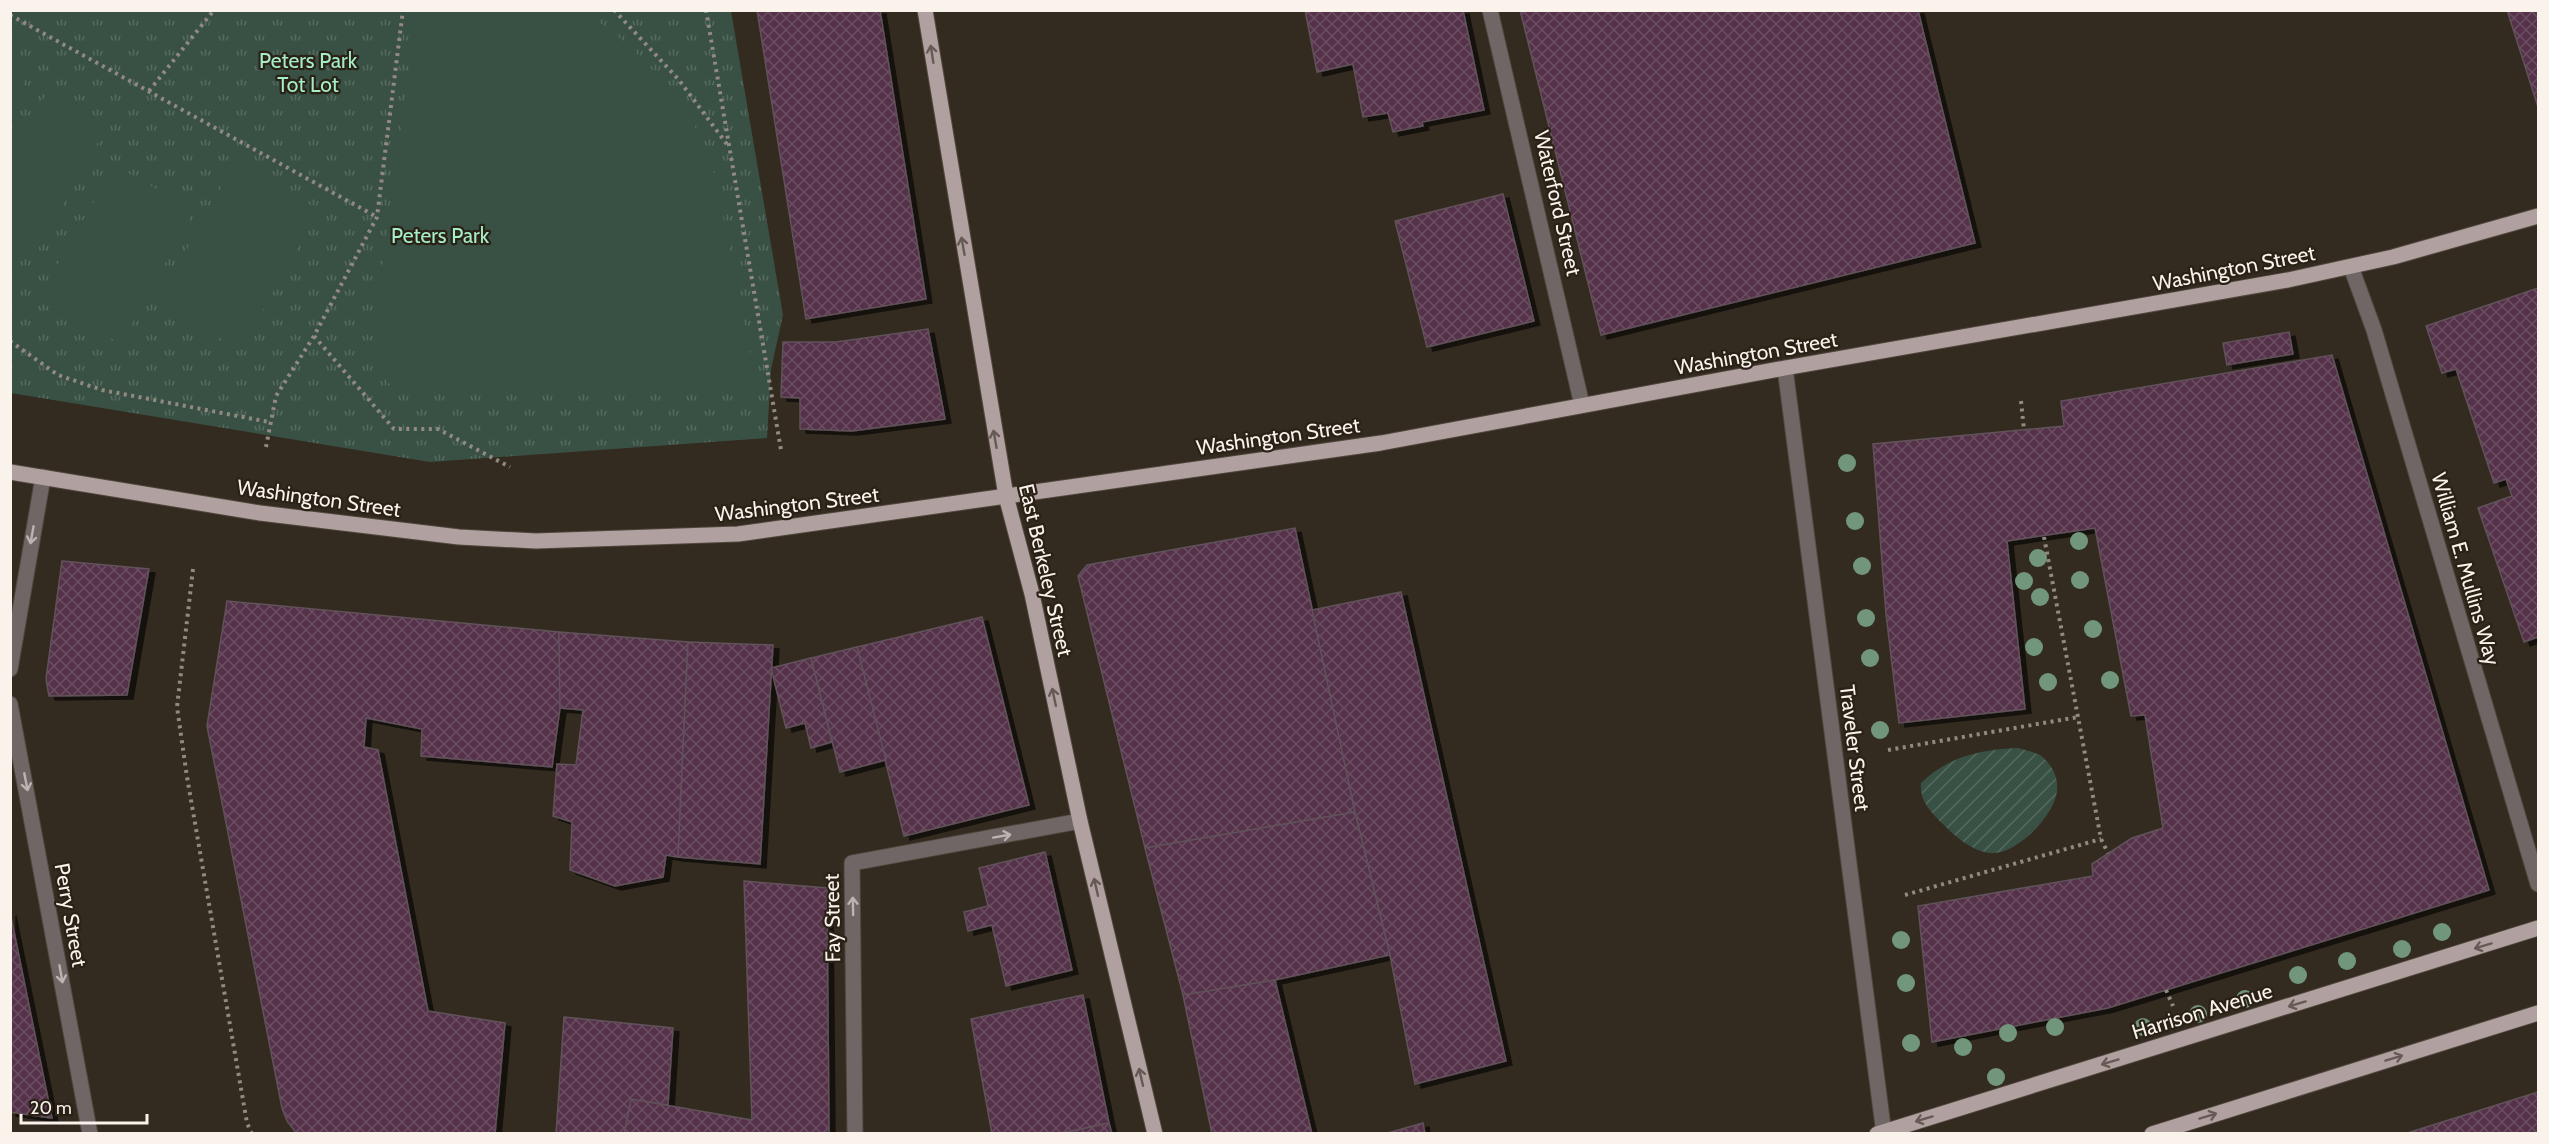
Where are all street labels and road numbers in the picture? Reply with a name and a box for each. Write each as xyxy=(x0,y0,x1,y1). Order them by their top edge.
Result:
street label: Waterford Street xyxy=(1529,128,1587,278)
street label: Washington Street xyxy=(2151,240,2317,296)
street label: Washington Street xyxy=(1673,326,1839,380)
street label: Washington Street xyxy=(1195,412,1361,460)
street label: William E. Mullins Way xyxy=(2427,470,2506,669)
street label: Washington Street xyxy=(236,474,402,522)
street label: East Berkeley Street xyxy=(1014,481,1078,659)
street label: Washington Street xyxy=(714,482,880,526)
street label: Traveler Street xyxy=(1835,683,1875,813)
street label: Perry Street xyxy=(50,861,92,969)
street label: Fay Street xyxy=(819,873,845,963)
street label: Harrison Avenue xyxy=(2129,978,2276,1044)

